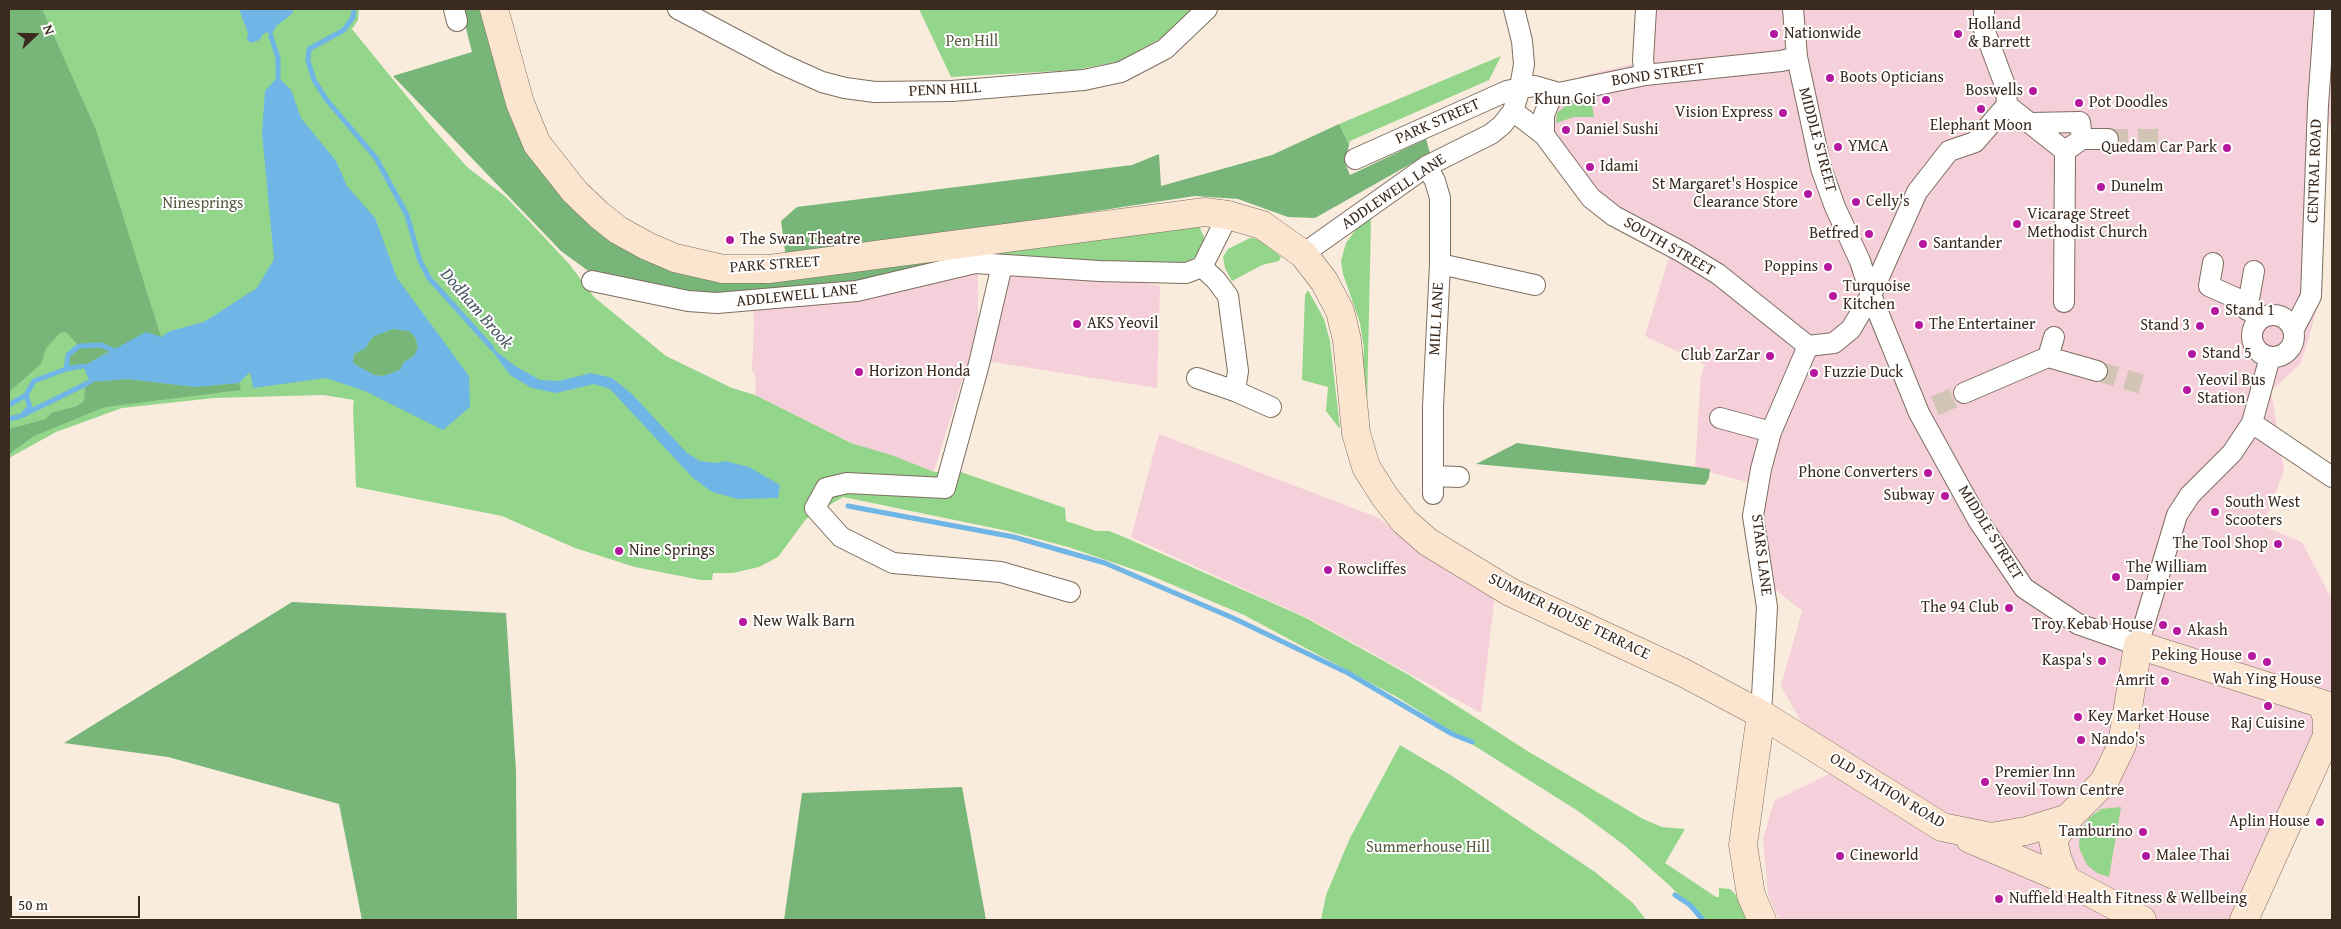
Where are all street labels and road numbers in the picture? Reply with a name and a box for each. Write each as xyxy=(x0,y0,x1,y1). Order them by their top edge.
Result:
street label: BOND STREET xyxy=(1610,59,1706,91)
street label: PENN HILL xyxy=(908,79,982,101)
street label: MIDDLE STREET xyxy=(1794,85,1840,195)
street label: PARK STREET xyxy=(1393,95,1483,149)
street label: CENTRAL ROAD xyxy=(2304,119,2326,223)
street label: ADDLEWELL LANE xyxy=(1338,150,1450,234)
street label: SOUTH STREET xyxy=(1620,213,1718,281)
street label: PARK STREET xyxy=(729,252,821,278)
street label: ADDLEWELL LANE xyxy=(735,280,859,312)
street label: MILL LANE xyxy=(1425,282,1449,356)
street label: MIDDLE STREET xyxy=(1953,482,2027,584)
street label: STARS LANE xyxy=(1746,513,1776,597)
street label: SUMMER HOUSE TERRACE xyxy=(1485,569,1653,665)
street label: OLD STATION ROAD xyxy=(1826,749,1948,833)

